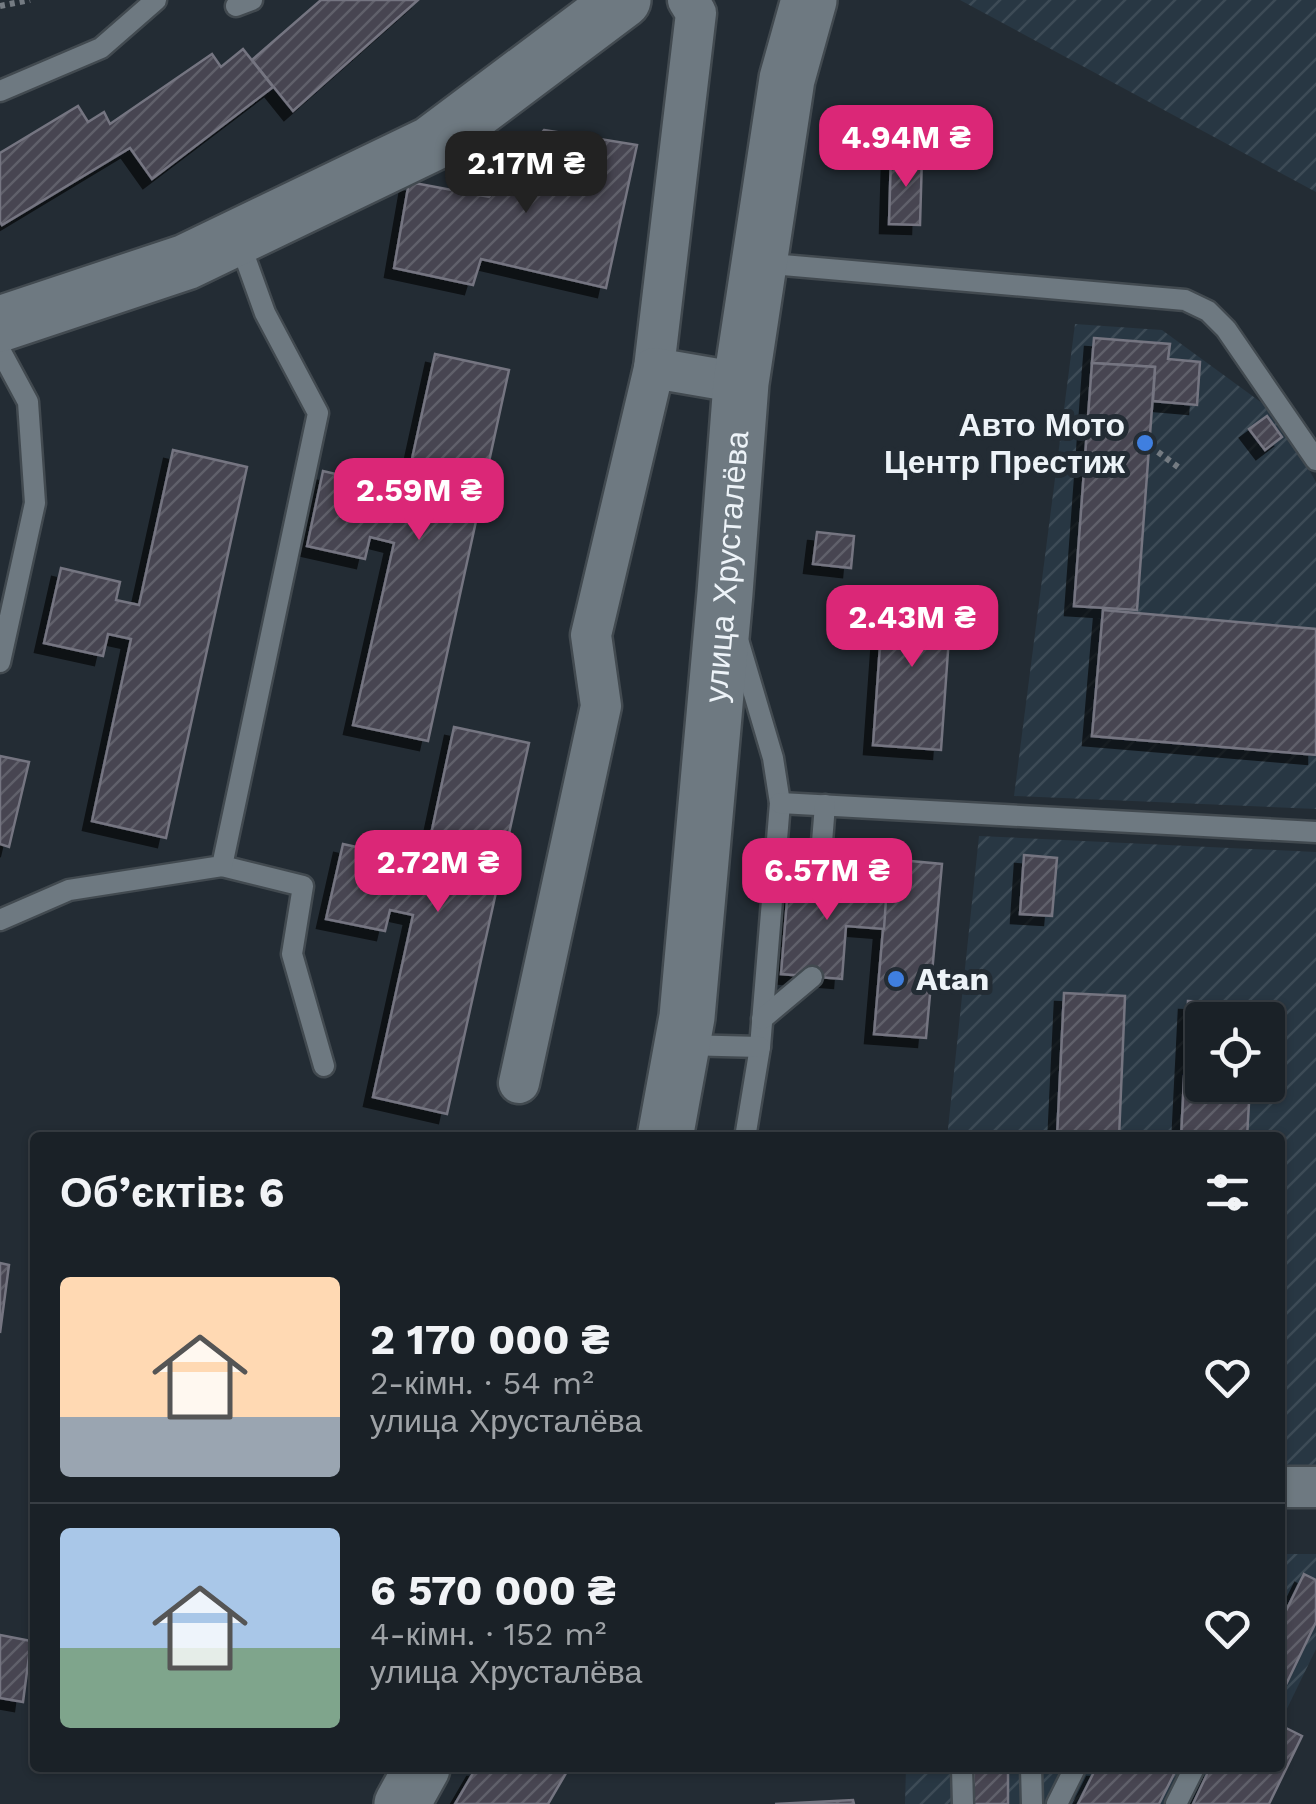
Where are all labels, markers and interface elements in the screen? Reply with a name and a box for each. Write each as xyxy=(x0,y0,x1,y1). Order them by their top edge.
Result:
pin: 4.94M ₴ xyxy=(814,105,998,190)
text: 4.94M ₴ xyxy=(841,118,971,156)
pin: 2.17M ₴ xyxy=(434,131,618,216)
text: 2.17M ₴ xyxy=(467,144,585,182)
place label: Авто Мото Центр Престиж xyxy=(884,406,1125,481)
street label: улица Хрусталёва xyxy=(696,429,756,704)
marker: Авто Мото Центр Престиж xyxy=(1134,432,1156,454)
pin: 2.59M ₴ xyxy=(327,458,511,543)
text: 2.59M ₴ xyxy=(356,471,482,509)
pin: 2.43M ₴ xyxy=(820,585,1004,670)
text: 2.43M ₴ xyxy=(848,598,976,636)
pin: 2.72M ₴ xyxy=(346,830,530,915)
pin: 6.57M ₴ xyxy=(735,838,919,923)
text: 2.72M ₴ xyxy=(377,843,499,881)
text: 6.57M ₴ xyxy=(764,851,890,889)
place label: Atan xyxy=(916,960,989,998)
marker: Atan xyxy=(885,968,907,990)
map controls xyxy=(1185,1002,1285,1102)
button: locate xyxy=(1185,1002,1285,1102)
icon: filters xyxy=(1200,1165,1255,1220)
text: Об’єктів: 6 xyxy=(60,1168,284,1217)
text: 2 170 000 ₴ xyxy=(370,1315,609,1364)
icon: home xyxy=(140,1317,260,1437)
icon: heart xyxy=(1200,1350,1255,1405)
text: 2-кімн. · 54 m² xyxy=(370,1364,594,1402)
text: улица Хрусталёва xyxy=(370,1402,642,1440)
text: 6 570 000 ₴ xyxy=(370,1566,616,1615)
icon: home xyxy=(140,1568,260,1688)
icon: heart xyxy=(1200,1601,1255,1656)
text: 4-кімн. · 152 m² xyxy=(370,1615,606,1653)
text: улица Хрусталёва xyxy=(370,1653,642,1691)

